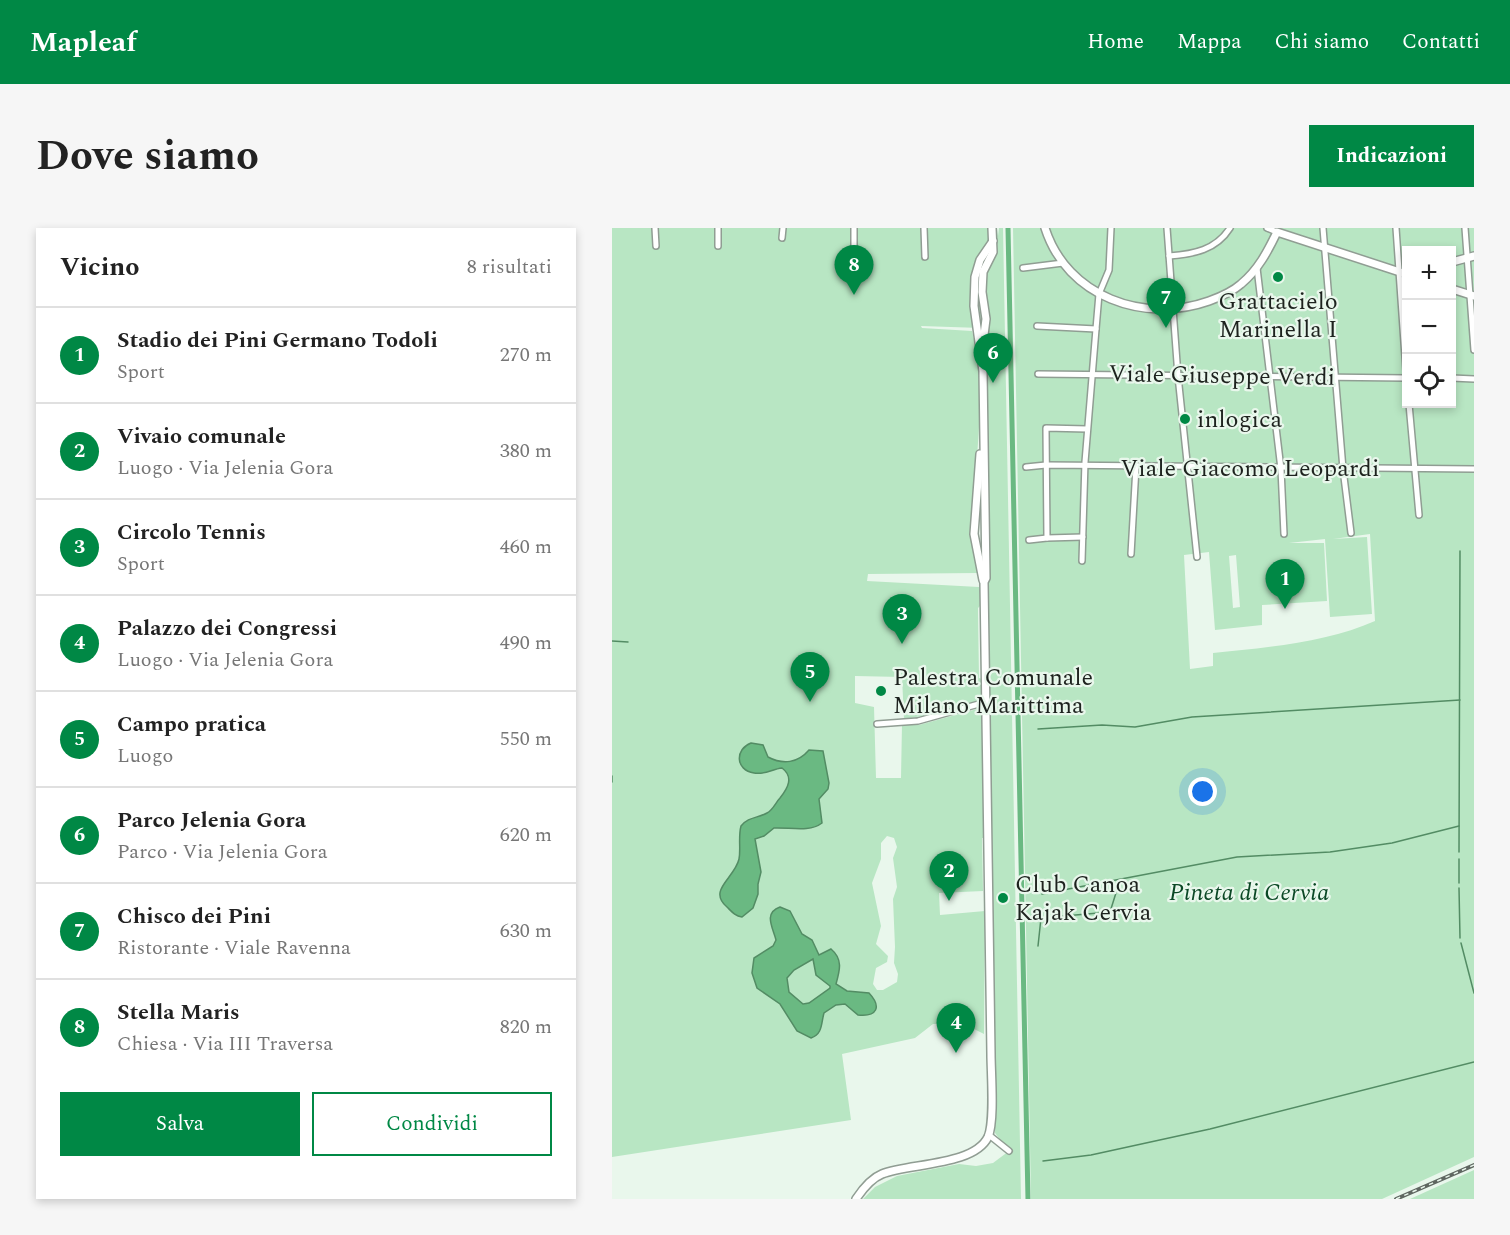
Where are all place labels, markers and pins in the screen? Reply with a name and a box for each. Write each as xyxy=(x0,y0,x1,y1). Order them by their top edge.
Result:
pin: 8 xyxy=(834,245,874,295)
marker: Grattacielo Marinella I xyxy=(1271,270,1285,284)
pin: 7 xyxy=(1146,279,1186,328)
place label: Grattacielo Marinella I xyxy=(1218,284,1338,348)
pin: 6 xyxy=(974,334,1012,383)
place label: inlogica xyxy=(1197,402,1283,438)
marker: inlogica xyxy=(1178,412,1192,426)
pin: 1 xyxy=(1266,560,1304,609)
pin: 3 xyxy=(882,594,922,644)
pin: 5 xyxy=(790,652,830,702)
place label: Palestra Comunale Milano Marittima xyxy=(893,660,1093,724)
marker: Palestra Comunale Milano Marittima xyxy=(874,684,888,698)
pin: 2 xyxy=(930,852,968,901)
place label: Club Canoa Kajak Cervia xyxy=(1015,867,1152,931)
marker: Club Canoa Kajak Cervia xyxy=(996,891,1010,905)
pin: 4 xyxy=(936,1004,976,1053)

